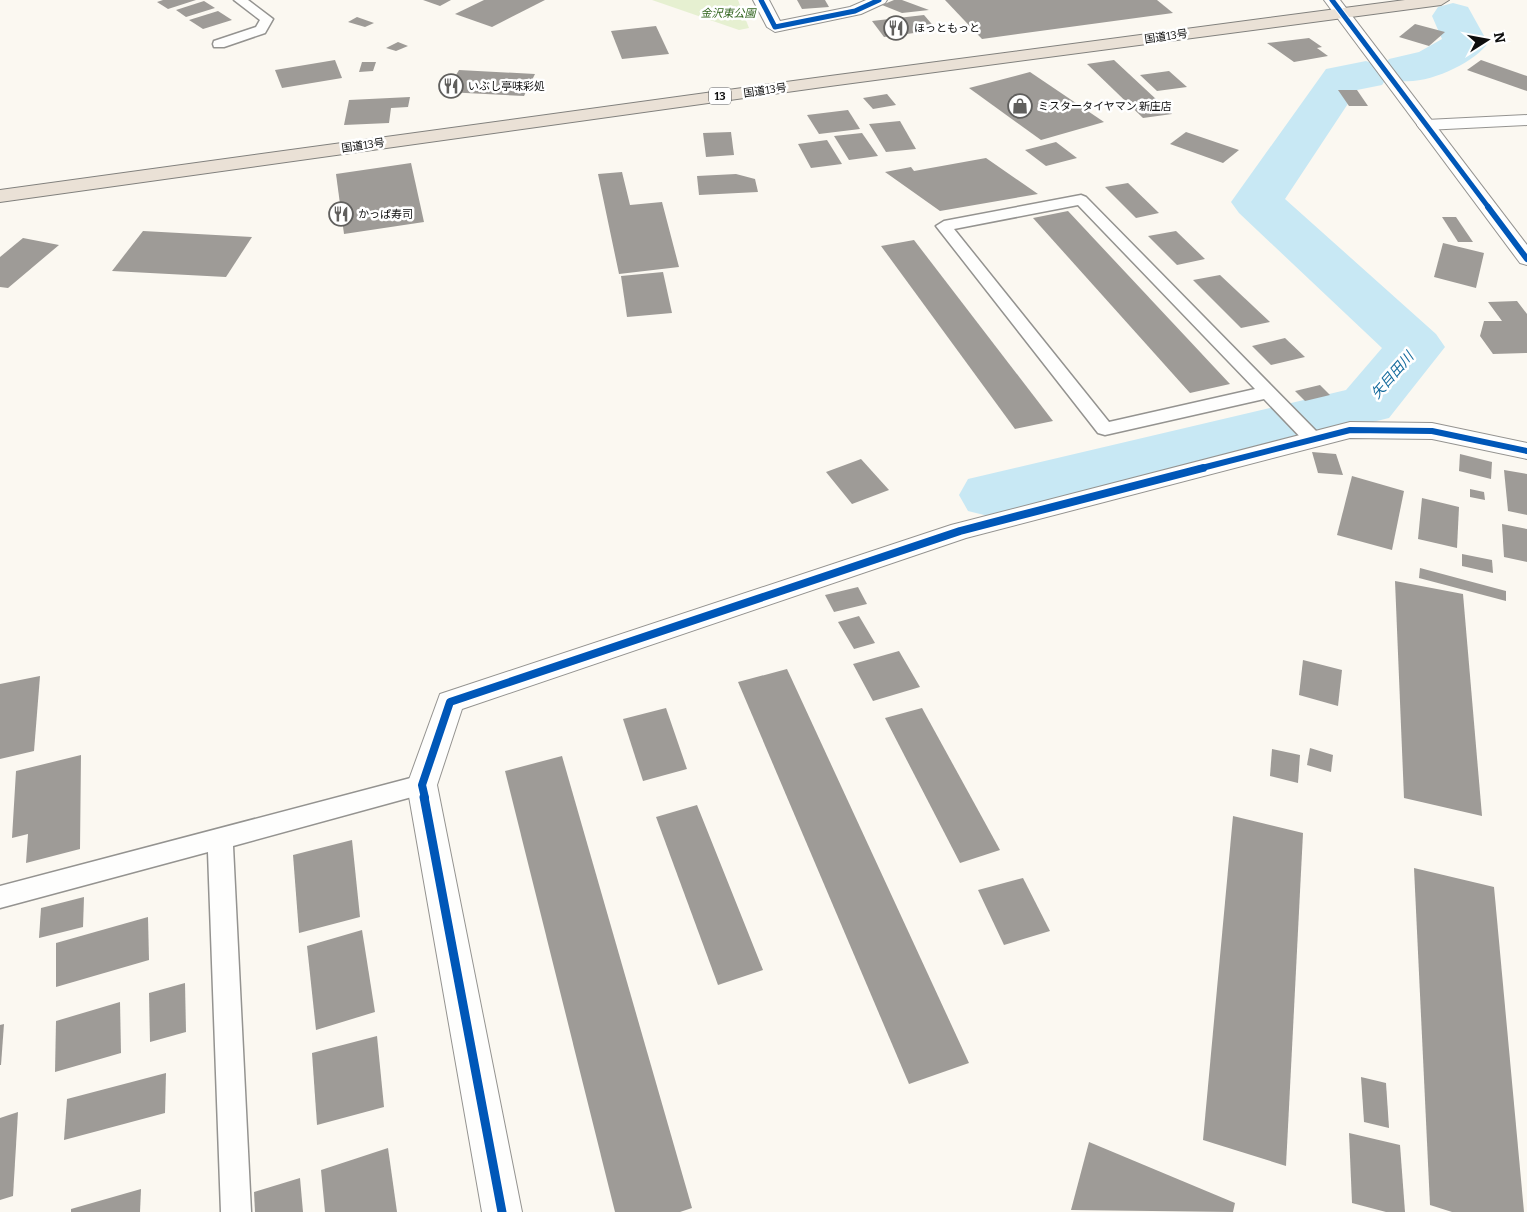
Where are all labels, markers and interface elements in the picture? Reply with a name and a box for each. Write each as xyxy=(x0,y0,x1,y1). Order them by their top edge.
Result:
park label: 金沢東公園 xyxy=(701,7,757,20)
restaurant icon: ほっともっと xyxy=(883,15,909,41)
north arrow xyxy=(1462,15,1512,65)
place label: ほっともっと xyxy=(914,22,980,35)
street label: 国道13号 xyxy=(1144,27,1189,46)
text: N xyxy=(1490,31,1509,45)
restaurant icon: いぶし亭味彩処 xyxy=(438,73,464,99)
place label: いぶし亭味彩処 xyxy=(468,80,545,93)
street label: 国道13号 xyxy=(743,81,788,100)
road number: 13 xyxy=(709,88,731,104)
shop icon: ミスタータイヤマン 新庄店 xyxy=(1007,93,1033,119)
place label: ミスタータイヤマン 新庄店 xyxy=(1038,100,1172,113)
street label: 国道13号 xyxy=(341,136,386,155)
restaurant icon: かっぱ寿司 xyxy=(328,201,354,227)
place label: かっぱ寿司 xyxy=(358,208,413,221)
water label: 矢目田川 xyxy=(1368,347,1418,402)

